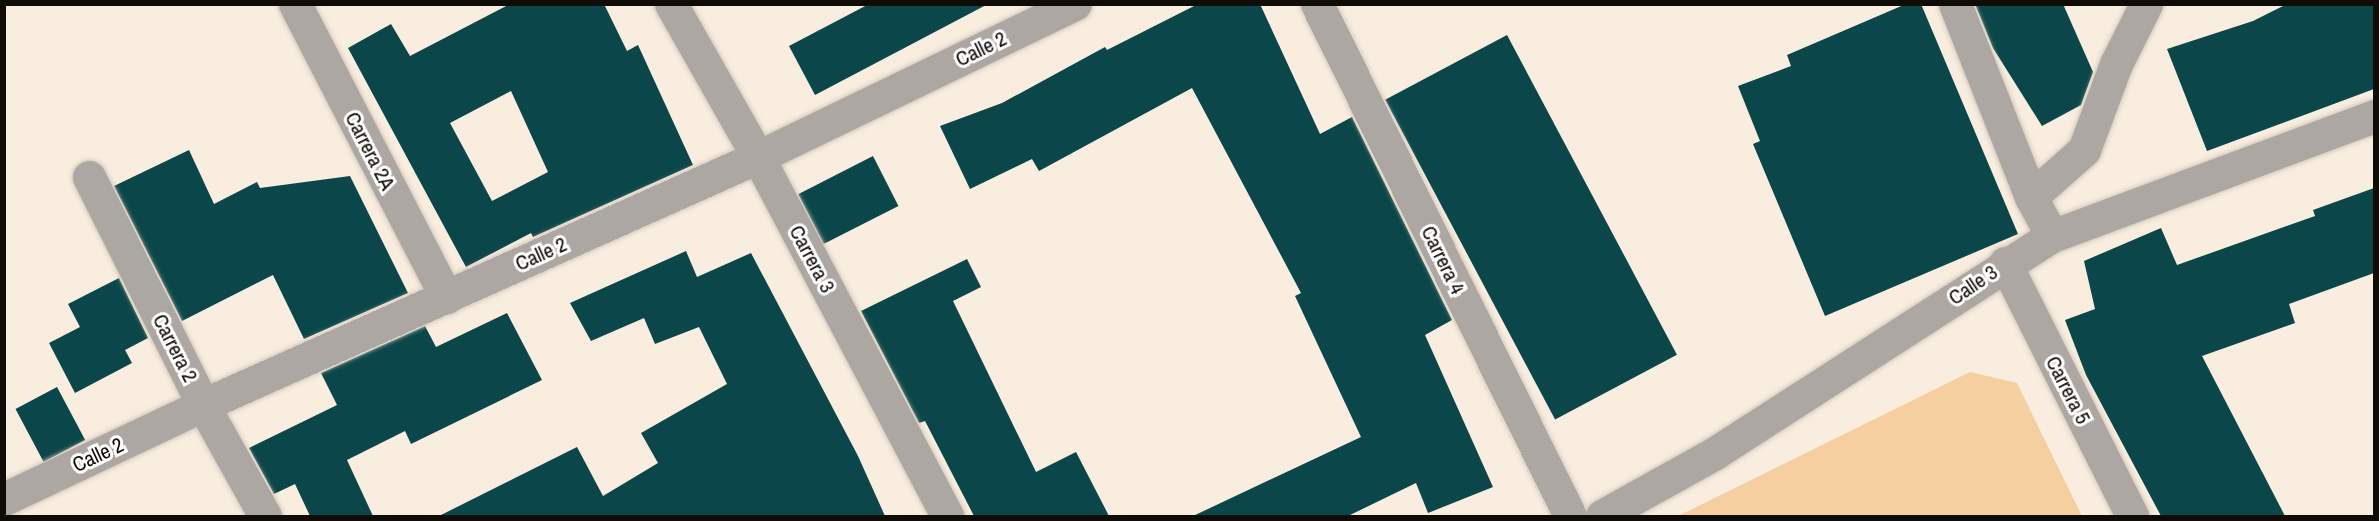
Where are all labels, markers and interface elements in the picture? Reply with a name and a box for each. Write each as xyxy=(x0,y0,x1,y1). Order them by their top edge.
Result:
street label: Calle 2 xyxy=(951,26,1011,72)
street label: Carrera 2A xyxy=(340,108,400,194)
street label: Carrera 3 xyxy=(784,221,840,297)
street label: Carrera 4 xyxy=(1416,222,1470,298)
street label: Calle 2 xyxy=(511,232,571,276)
street label: Calle 3 xyxy=(1944,260,2002,310)
street label: Carrera 2 xyxy=(147,310,203,386)
street label: Carrera 5 xyxy=(2040,352,2096,428)
street label: Calle 2 xyxy=(68,432,128,478)

